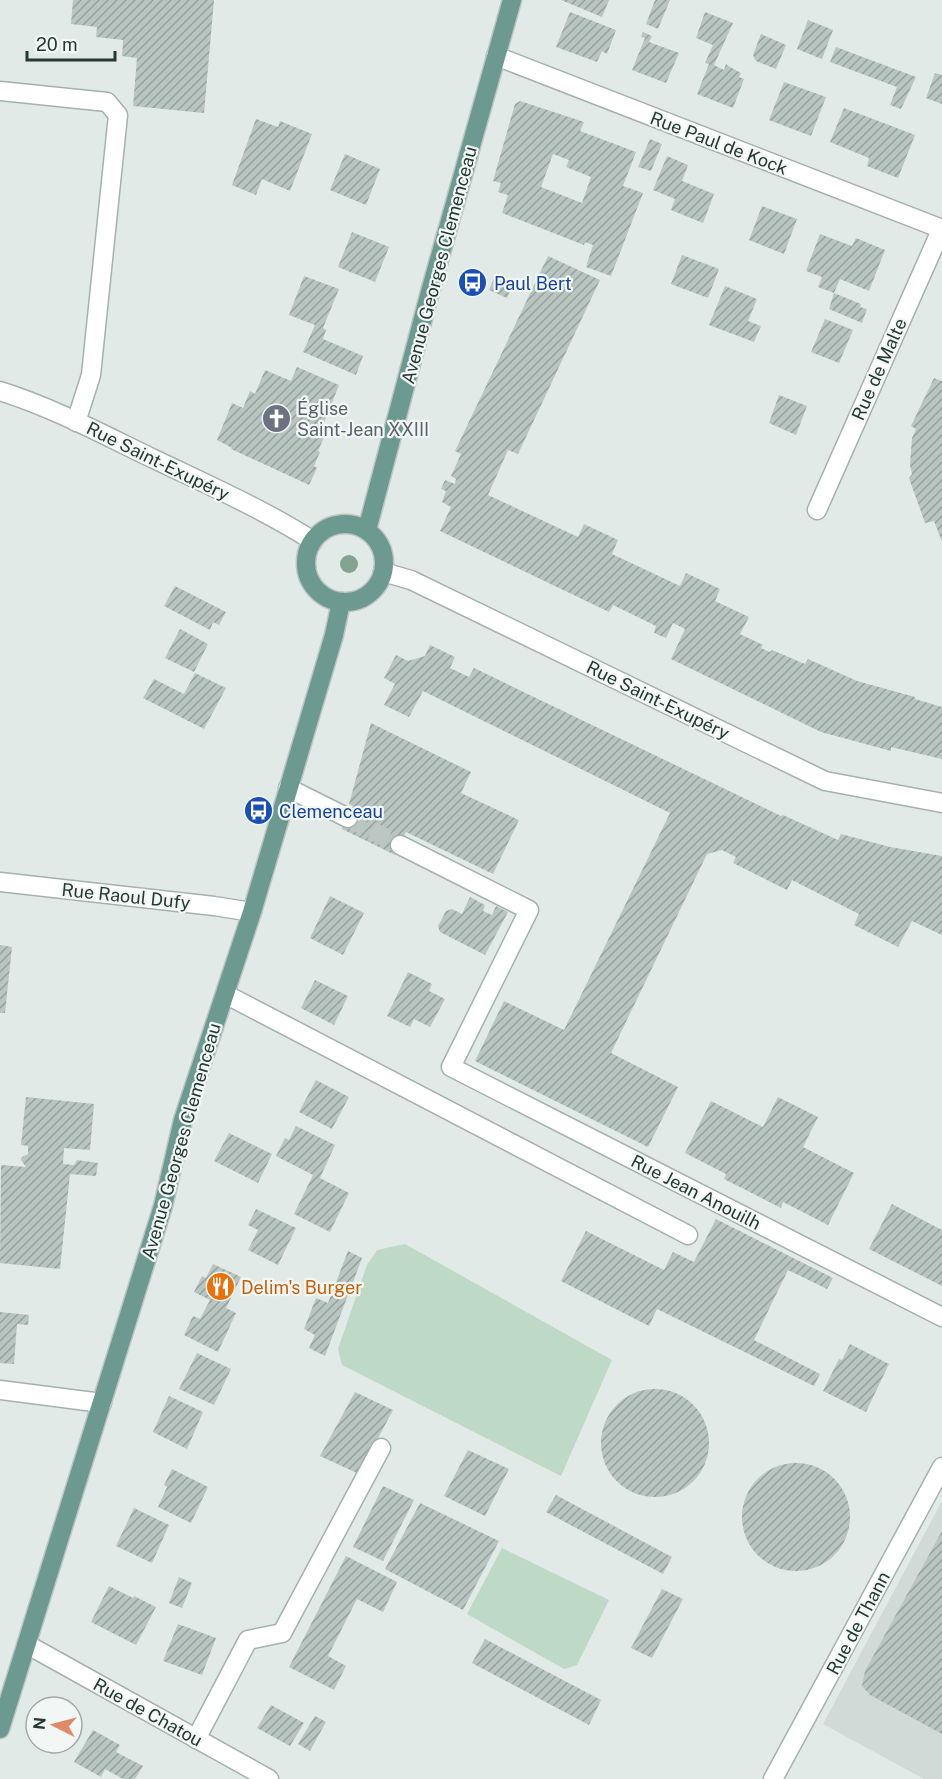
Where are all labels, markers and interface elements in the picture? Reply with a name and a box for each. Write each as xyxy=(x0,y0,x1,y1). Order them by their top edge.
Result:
scale bar xyxy=(27,24,116,62)
text: 20 m xyxy=(36,34,78,55)
street label: Rue Paul de Kock xyxy=(647,107,791,179)
street label: Avenue Georges Clemenceau xyxy=(397,144,481,386)
bus stop icon: Paul Bert xyxy=(457,267,489,299)
place label: Paul Bert xyxy=(494,273,572,294)
street label: Rue de Malte xyxy=(847,315,911,423)
place label: Église Saint-Jean XXIII xyxy=(297,397,429,440)
church icon: Église Saint-Jean XXIII xyxy=(260,402,292,434)
street label: Rue Saint-Exupéry xyxy=(83,417,233,505)
street label: Rue Saint-Exupéry xyxy=(583,656,733,744)
bus stop icon: Clemenceau xyxy=(242,795,274,827)
place label: Clemenceau xyxy=(279,801,383,822)
street label: Rue Raoul Dufy xyxy=(61,879,192,913)
street label: Avenue Georges Clemenceau xyxy=(137,1020,225,1262)
street label: Rue Jean Anouilh xyxy=(628,1150,764,1234)
restaurant icon: Delim's Burger xyxy=(204,1271,236,1303)
place label: Delim's Burger xyxy=(241,1277,362,1298)
street label: Rue de Thann xyxy=(822,1568,894,1678)
street label: Rue de Chatou xyxy=(90,1673,206,1751)
north arrow xyxy=(24,1695,84,1755)
text: N xyxy=(29,1716,50,1731)

